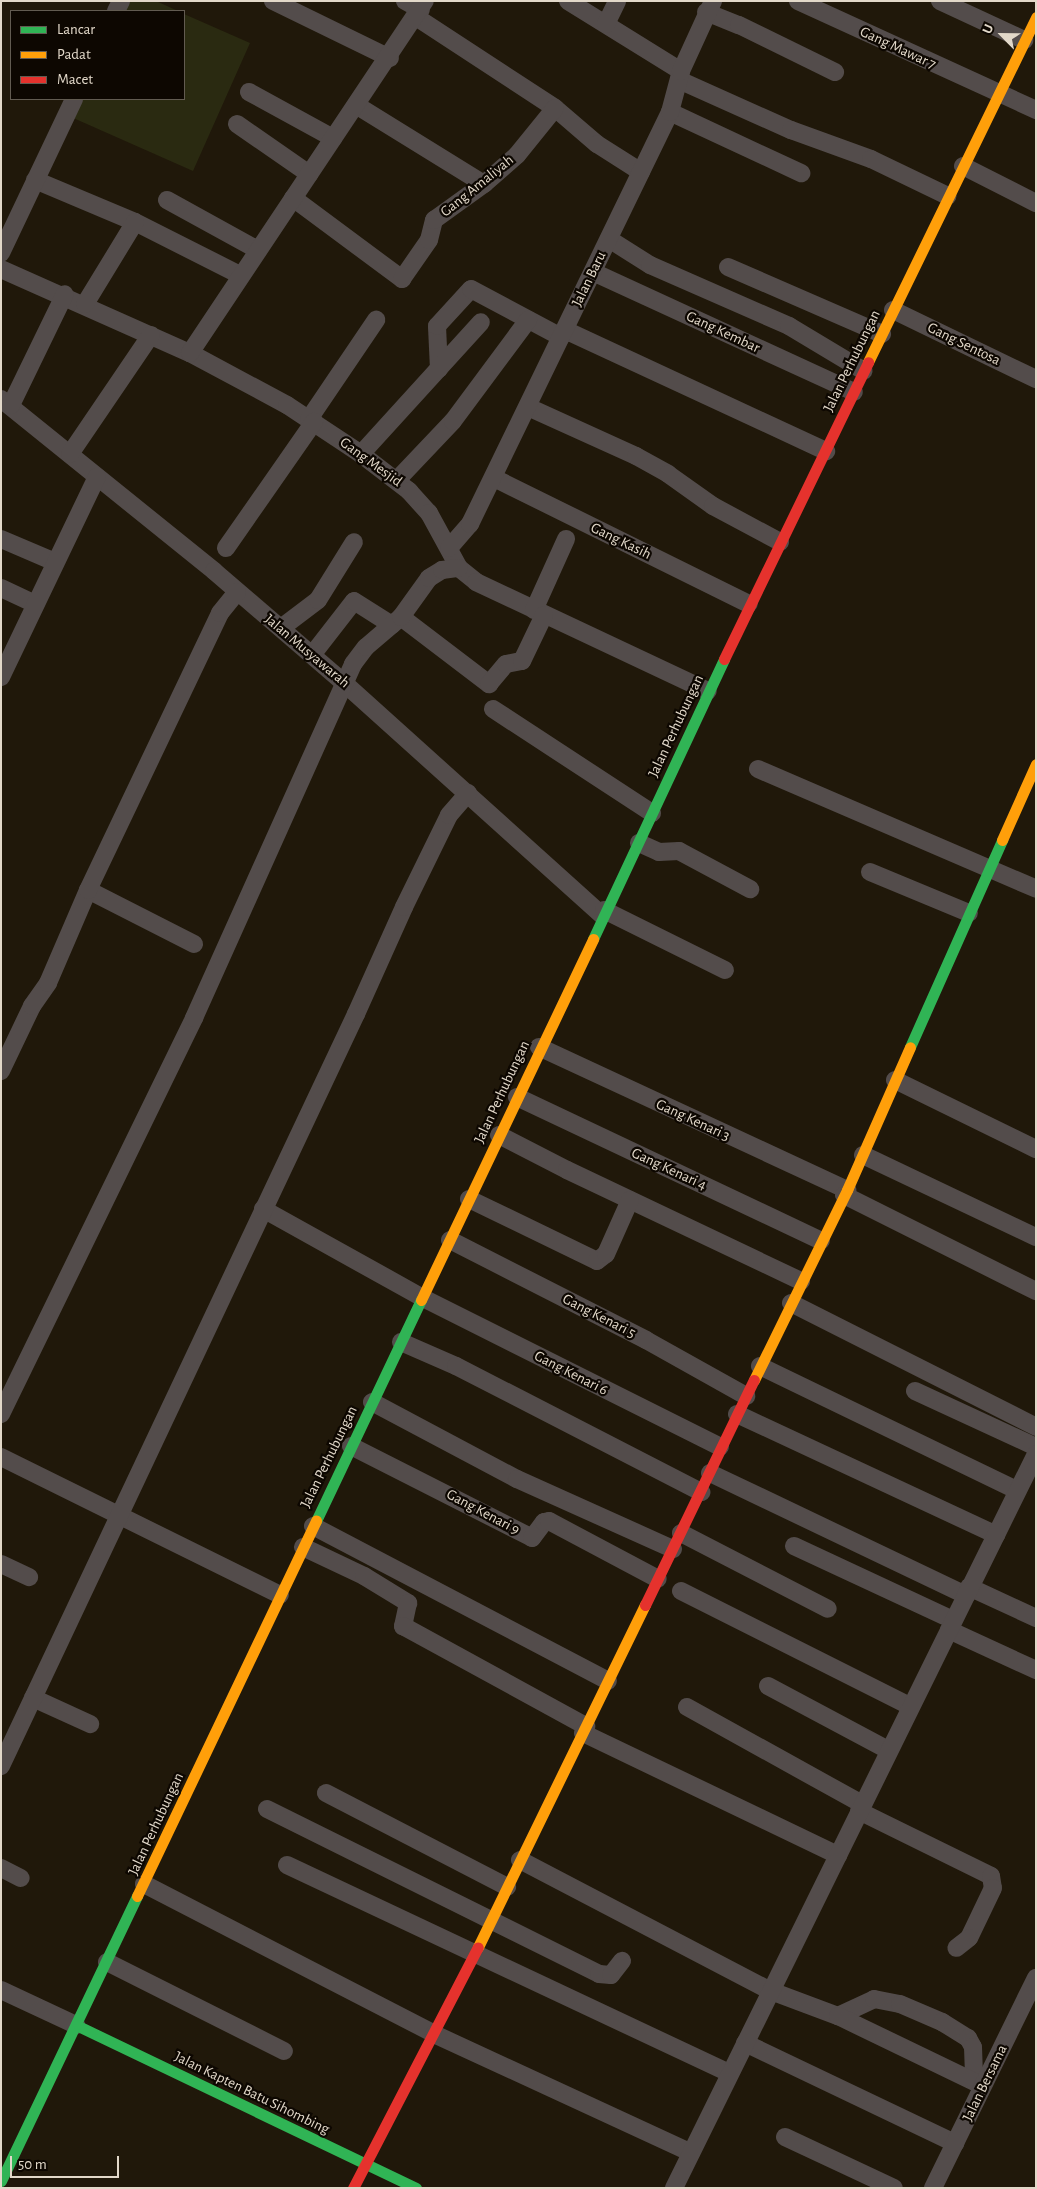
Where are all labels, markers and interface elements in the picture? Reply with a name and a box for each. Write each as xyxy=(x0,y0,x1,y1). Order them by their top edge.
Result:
legend xyxy=(10,10,185,100)
north arrow xyxy=(977,10,1027,60)
text: Lancar xyxy=(57,22,95,37)
text: U xyxy=(980,22,996,36)
street label: Gang Mawar 7 xyxy=(857,23,939,73)
text: Padat xyxy=(57,47,91,62)
text: Macet xyxy=(57,72,93,87)
street label: Gang Amaliyah xyxy=(437,151,517,221)
street label: Jalan Baru xyxy=(568,248,610,310)
street label: Gang Kembar xyxy=(683,307,763,357)
street label: Jalan Perhubungan xyxy=(820,307,884,415)
street label: Gang Sentosa xyxy=(925,319,1003,369)
street label: Gang Mesjid xyxy=(336,433,406,491)
street label: Gang Kasih xyxy=(588,519,654,563)
street label: Jalan Musyawarah xyxy=(261,610,353,692)
street label: Jalan Perhubungan xyxy=(644,672,708,780)
street label: Jalan Perhubungan xyxy=(470,1038,534,1146)
street label: Gang Kenari 3 xyxy=(653,1095,733,1145)
street label: Gang Kenari 4 xyxy=(629,1144,709,1194)
street label: Gang Kenari 5 xyxy=(559,1290,639,1342)
street label: Gang Kenari 6 xyxy=(531,1347,611,1399)
street label: Jalan Perhubungan xyxy=(297,1403,361,1511)
street label: Gang Kenari 9 xyxy=(443,1485,523,1539)
street label: Jalan Perhubungan xyxy=(124,1770,188,1878)
street label: Jalan Bersama xyxy=(959,2042,1011,2124)
street label: Jalan Kapten Batu Sihombing xyxy=(172,2048,332,2138)
scale bar xyxy=(12,2146,121,2178)
text: 50 m xyxy=(18,2157,47,2172)

